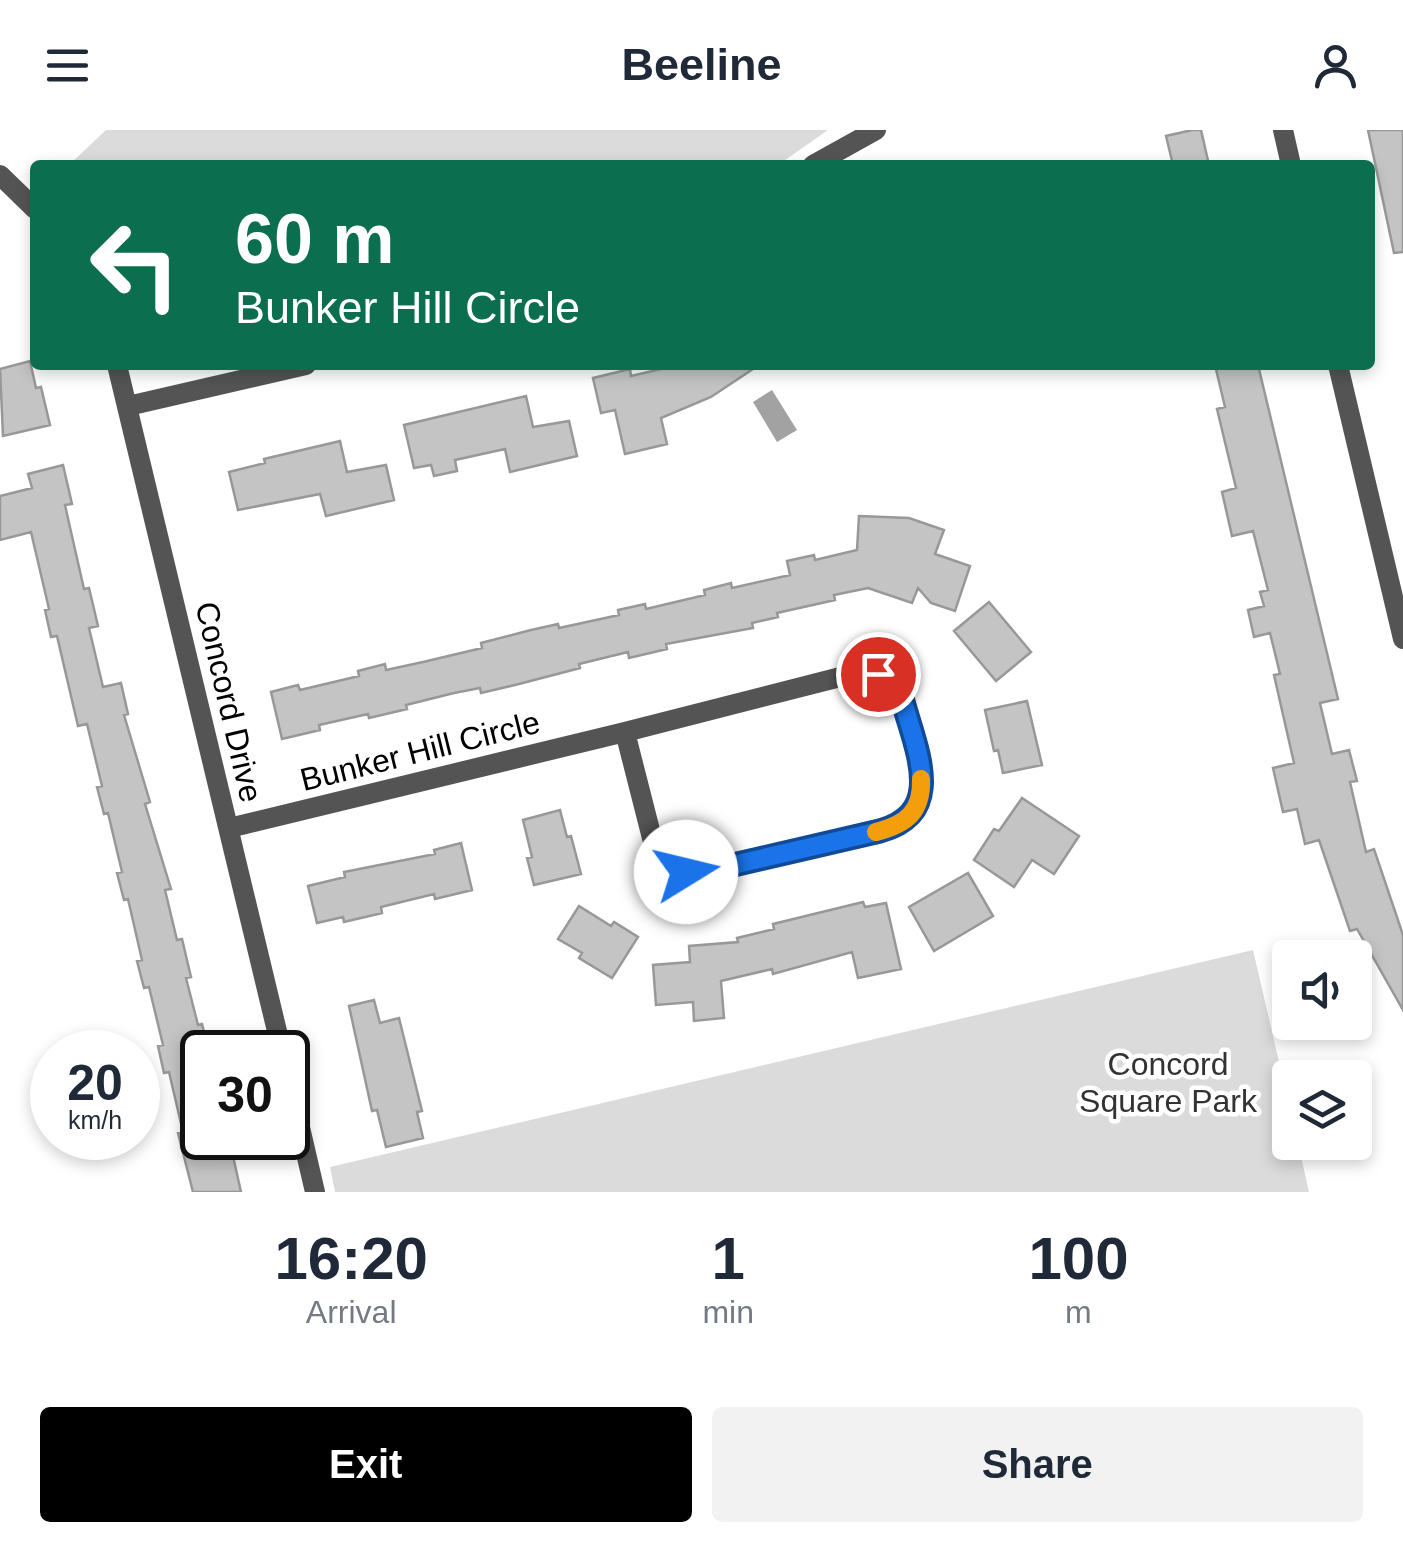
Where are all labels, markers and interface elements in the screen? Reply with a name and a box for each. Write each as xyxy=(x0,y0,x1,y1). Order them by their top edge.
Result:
icon: menu xyxy=(40,38,95,93)
icon: person xyxy=(1308,38,1363,93)
text: Beeline xyxy=(621,39,782,90)
icon: left xyxy=(70,200,200,330)
text: 60 m xyxy=(235,200,395,278)
text: Bunker Hill Circle xyxy=(235,282,580,333)
street label: Concord Drive xyxy=(188,598,270,806)
pin xyxy=(836,632,921,717)
icon: arrive xyxy=(851,647,906,702)
street label: Bunker Hill Circle xyxy=(297,704,543,798)
position arrow xyxy=(634,820,738,924)
map controls xyxy=(1272,940,1372,1160)
button: sound xyxy=(1272,940,1372,1040)
speed limit sign: 30 xyxy=(180,1030,310,1160)
park label: Concord Square Park xyxy=(1079,1046,1258,1119)
text: 20 xyxy=(67,1055,123,1111)
button: layers xyxy=(1272,1060,1372,1160)
text: km/h xyxy=(68,1106,122,1134)
text: 16:20 xyxy=(274,1225,428,1292)
text: 1 xyxy=(711,1225,745,1292)
text: 100 xyxy=(1028,1225,1129,1292)
text: Arrival xyxy=(306,1294,397,1330)
text: min xyxy=(702,1294,754,1330)
text: m xyxy=(1065,1294,1092,1330)
button: Exit xyxy=(40,1407,692,1522)
button: Share xyxy=(712,1407,1363,1522)

